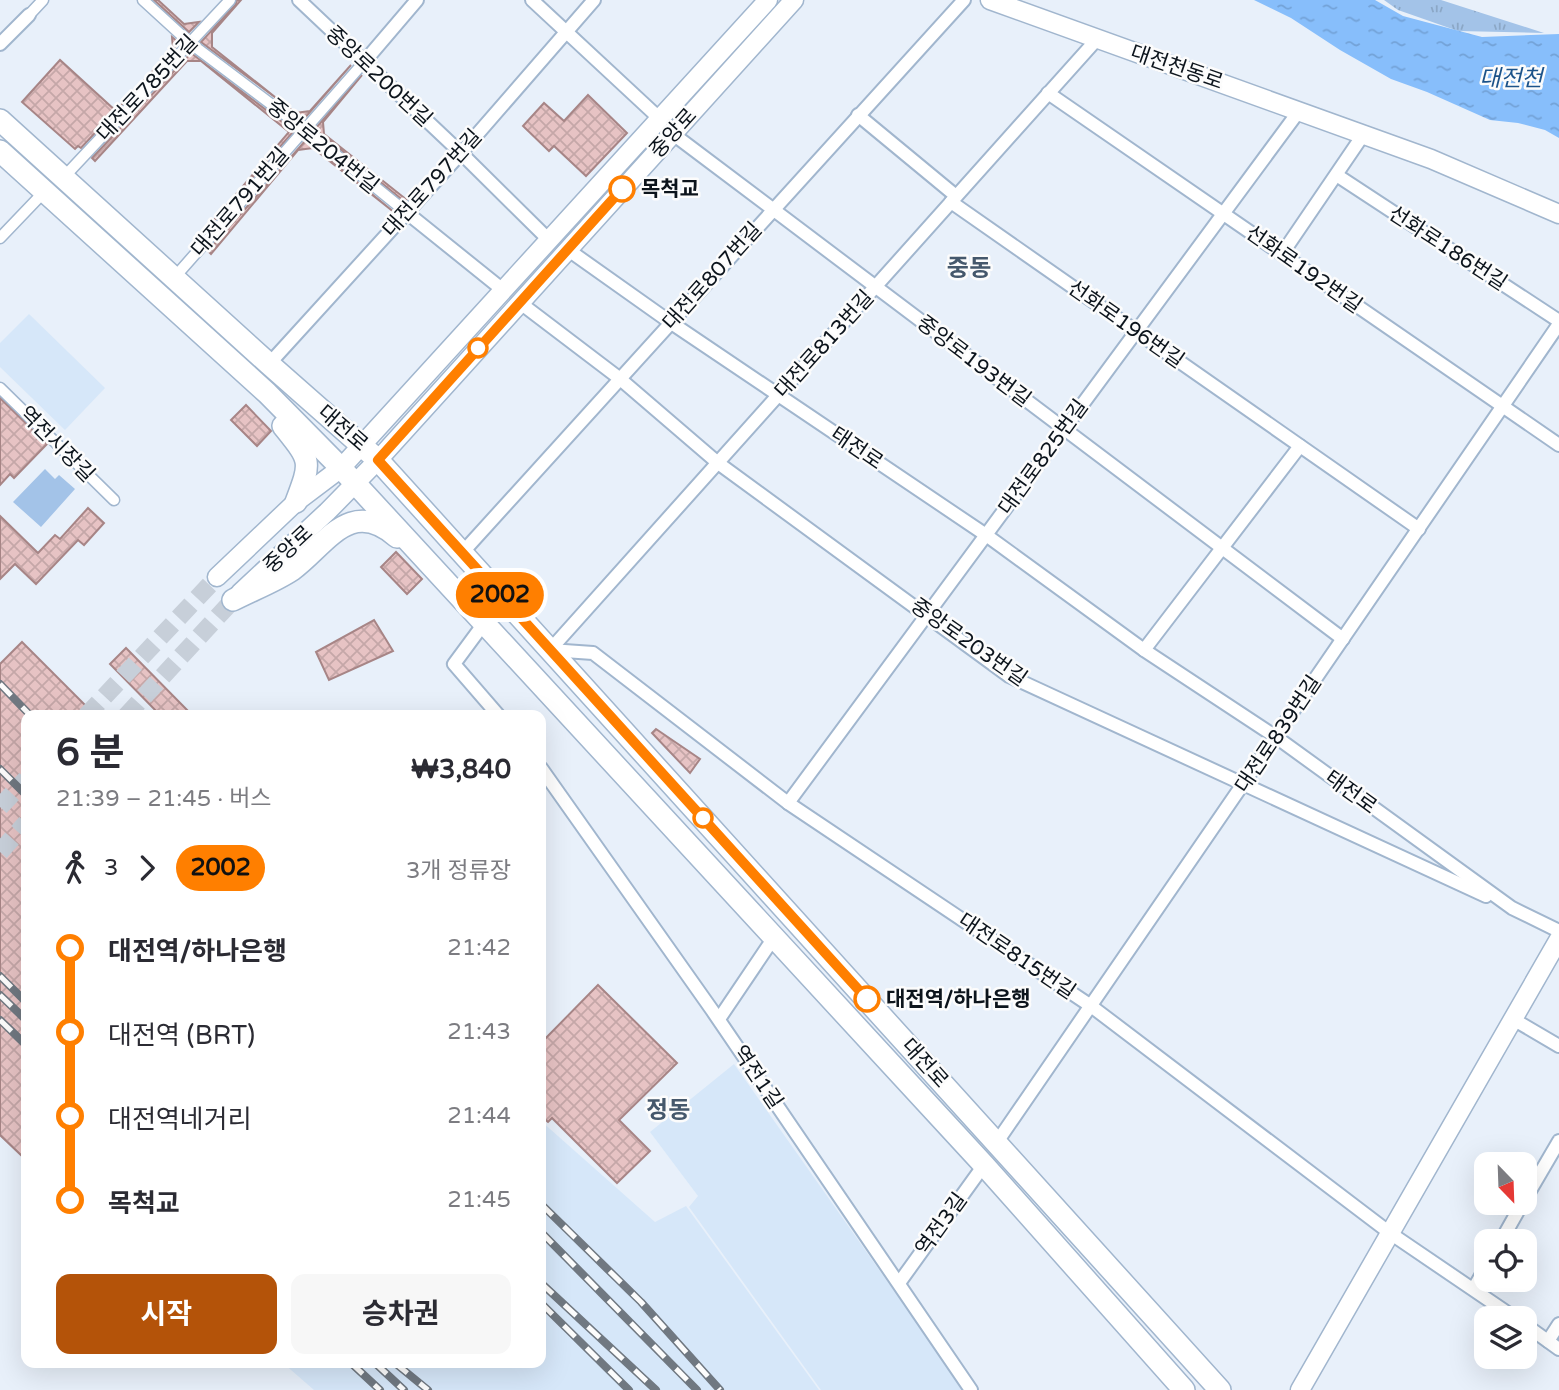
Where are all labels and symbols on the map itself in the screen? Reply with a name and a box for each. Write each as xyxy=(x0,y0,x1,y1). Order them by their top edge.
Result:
street label: 중앙로200번길 xyxy=(320,21,437,132)
street label: 대전로785번길 xyxy=(92,30,203,147)
street label: 대전천동로 xyxy=(1127,40,1227,95)
water label: 대전천 xyxy=(1479,65,1546,93)
street label: 중앙로204번길 xyxy=(262,94,383,199)
street label: 중앙로 xyxy=(645,103,702,163)
street label: 대전로797번길 xyxy=(378,124,487,242)
street label: 대전로791번길 xyxy=(186,143,294,262)
marker: 목척교 xyxy=(609,176,635,202)
place label: 목척교 xyxy=(641,177,699,202)
street label: 선화로186번길 xyxy=(1384,201,1512,296)
street label: 대전로807번길 xyxy=(658,217,767,335)
street label: 선화로192번길 xyxy=(1241,220,1367,319)
district label: 중동 xyxy=(947,254,991,283)
street label: 선화로196번길 xyxy=(1063,275,1189,374)
street label: 대전로813번길 xyxy=(770,285,879,403)
street label: 중앙로193번길 xyxy=(912,310,1036,412)
unlabelled marker xyxy=(468,338,488,358)
street label: 대전로825번길 xyxy=(993,395,1094,520)
street label: 대전로 xyxy=(313,400,373,457)
street label: 역전시장길 xyxy=(14,401,100,487)
street label: 태전로 xyxy=(826,422,888,475)
street label: 중앙로 xyxy=(259,520,318,578)
line badge: 2002 xyxy=(451,572,549,618)
street label: 중앙로203번길 xyxy=(906,593,1032,692)
street label: 대전로839번길 xyxy=(1230,671,1327,798)
street label: 태전로 xyxy=(1320,765,1382,820)
unlabelled marker xyxy=(693,808,713,828)
street label: 대전로815번길 xyxy=(953,908,1080,1005)
marker: 대전역/하나은행 xyxy=(854,986,880,1012)
place label: 대전역/하나은행 xyxy=(886,987,1031,1012)
street label: 대전로 xyxy=(896,1033,953,1093)
street label: 역전1길 xyxy=(727,1041,788,1114)
district label: 정동 xyxy=(646,1096,690,1125)
north arrow xyxy=(1474,1152,1536,1214)
street label: 역전3길 xyxy=(910,1188,972,1260)

